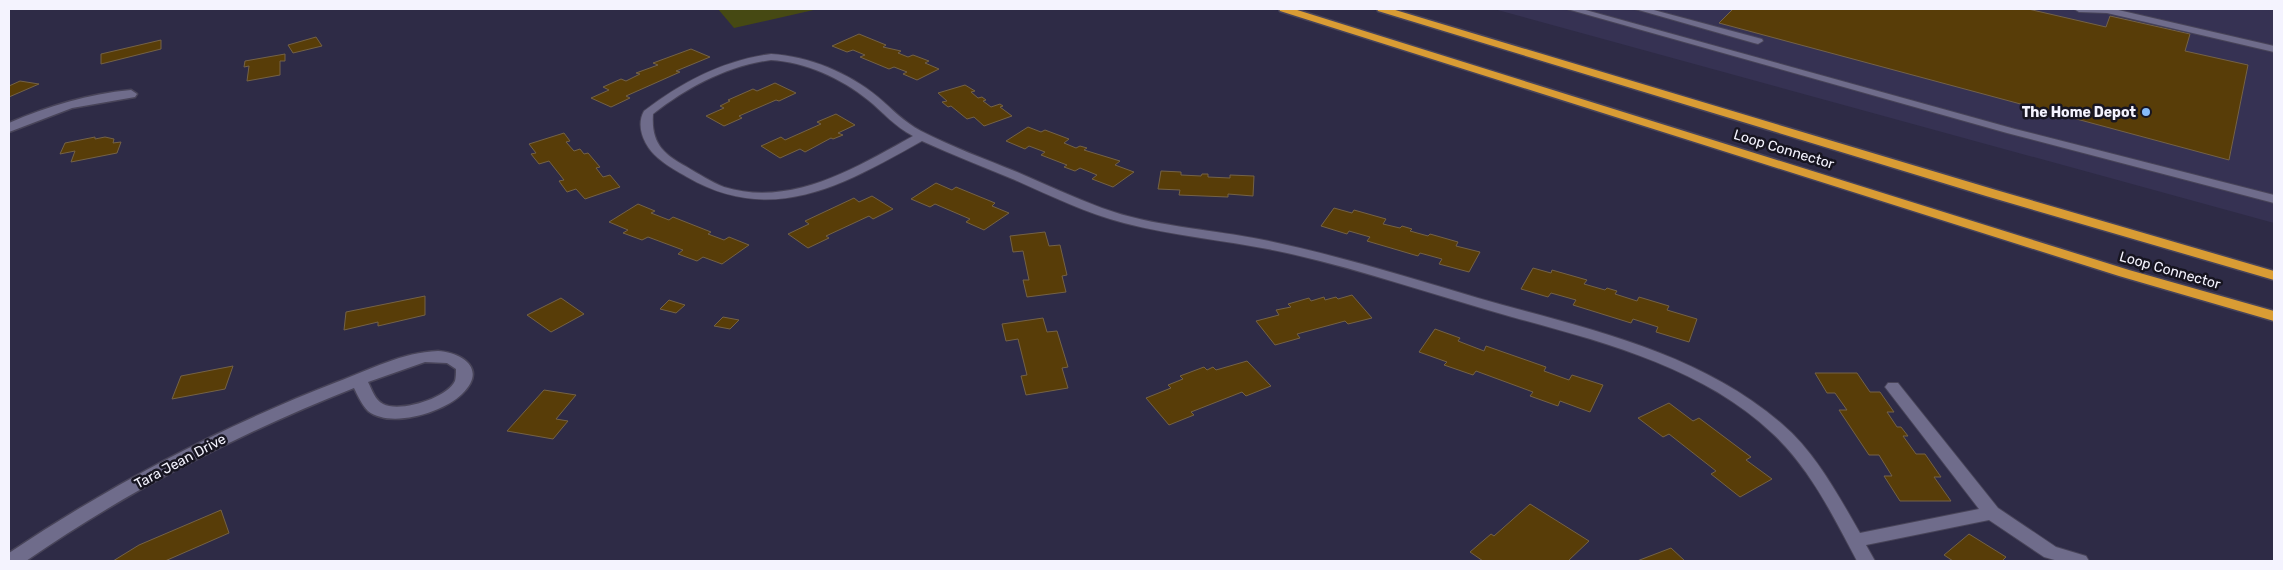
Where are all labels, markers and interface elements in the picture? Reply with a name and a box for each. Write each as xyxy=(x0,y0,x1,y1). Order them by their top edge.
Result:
place label: The Home Depot xyxy=(2022,104,2136,121)
marker: The Home Depot xyxy=(2140,106,2152,118)
street label: Loop Connector xyxy=(1731,126,1837,173)
street label: Loop Connector xyxy=(2117,248,2223,293)
street label: Tara Jean Drive xyxy=(132,430,229,493)

